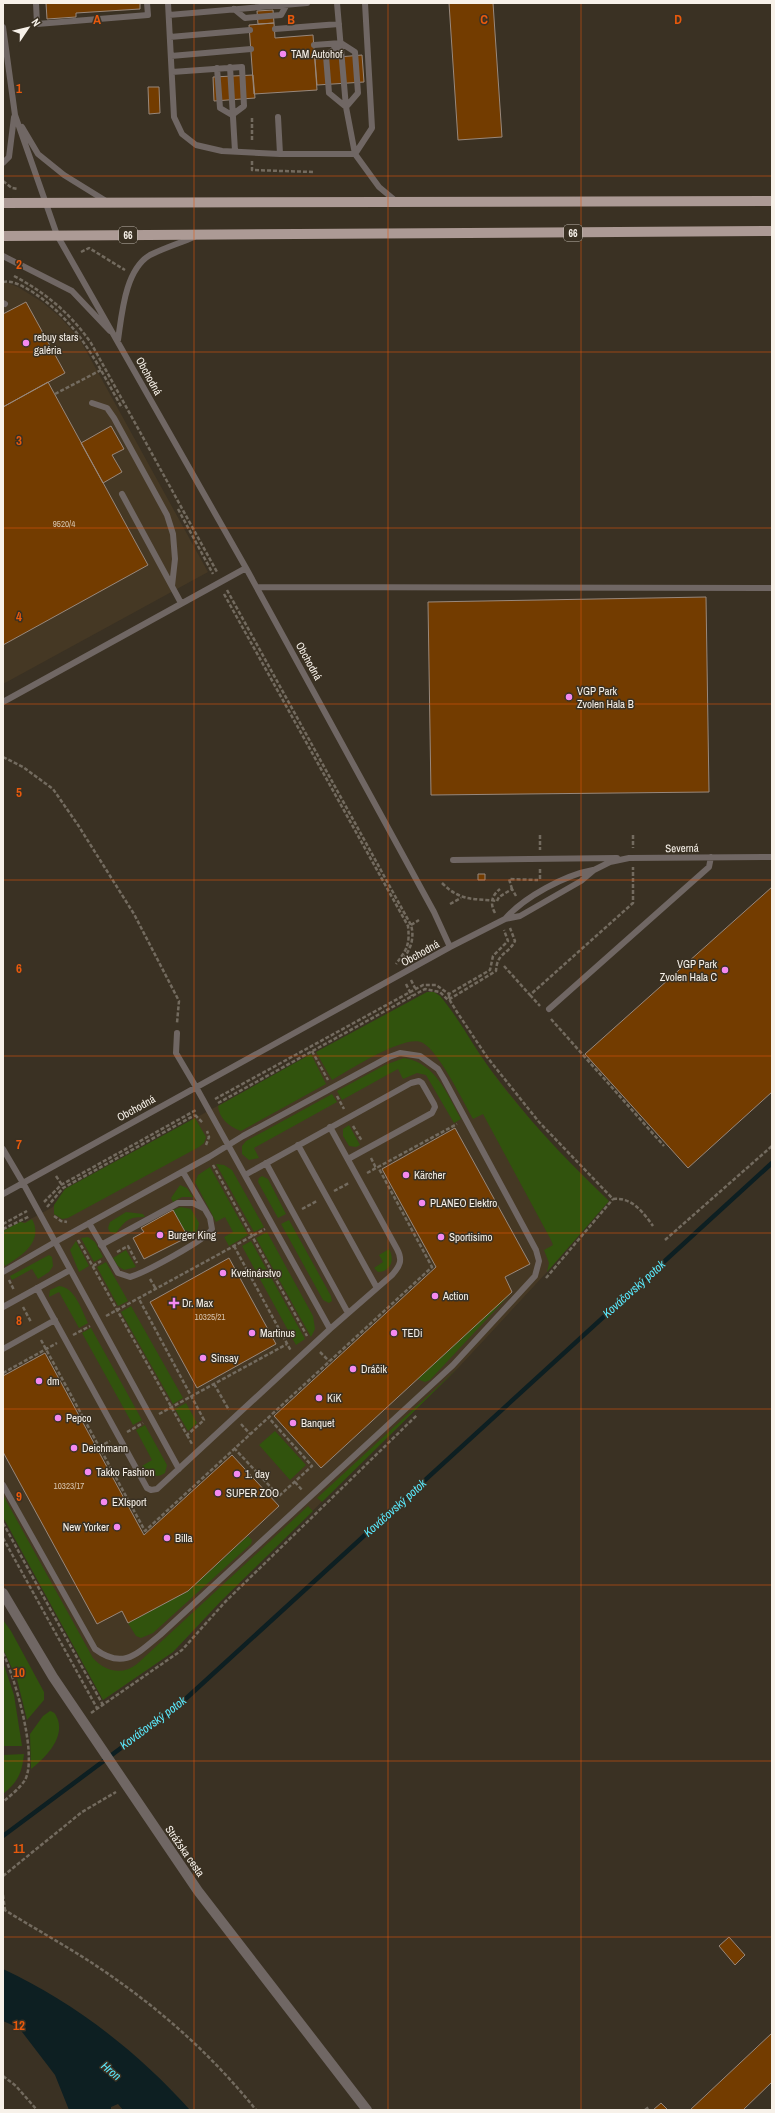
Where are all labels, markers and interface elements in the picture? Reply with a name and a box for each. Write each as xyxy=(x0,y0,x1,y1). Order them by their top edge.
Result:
north arrow xyxy=(8,8,48,48)
text: A xyxy=(93,11,101,28)
text: B xyxy=(287,11,295,28)
text: C xyxy=(480,11,488,28)
text: D xyxy=(674,11,682,28)
text: N xyxy=(29,16,44,29)
place label: TAM Autohof xyxy=(291,47,343,61)
marker: TAM Autohof xyxy=(278,49,288,59)
text: 1 xyxy=(16,80,22,97)
road number: 66 xyxy=(564,225,582,241)
road number: 66 xyxy=(119,227,137,243)
text: 2 xyxy=(16,256,22,273)
place label: rebuy stars galéria xyxy=(34,330,79,357)
marker: rebuy stars galéria xyxy=(21,338,31,348)
street label: Obchodná xyxy=(133,354,165,398)
text: 3 xyxy=(16,432,22,449)
house number: 9520/4 xyxy=(53,518,75,530)
text: 4 xyxy=(16,608,22,625)
street label: Obchodná xyxy=(293,639,325,683)
place label: VGP Park Zvolen Hala B xyxy=(577,684,634,711)
marker: VGP Park Zvolen Hala B xyxy=(564,692,574,702)
text: 5 xyxy=(16,784,22,801)
street label: Severná xyxy=(665,841,699,855)
street label: Obchodná xyxy=(398,937,442,969)
place label: VGP Park Zvolen Hala C xyxy=(660,957,717,984)
text: 6 xyxy=(16,960,22,977)
marker: VGP Park Zvolen Hala C xyxy=(720,965,730,975)
street label: Obchodná xyxy=(114,1092,158,1124)
text: 7 xyxy=(16,1136,22,1153)
place label: Kärcher xyxy=(414,1168,446,1182)
marker: Kärcher xyxy=(401,1170,411,1180)
place label: PLANEO Elektro xyxy=(430,1196,497,1210)
marker: PLANEO Elektro xyxy=(417,1198,427,1208)
place label: Burger King xyxy=(168,1228,216,1242)
marker: Burger King xyxy=(155,1230,165,1240)
place label: Sportisimo xyxy=(449,1230,493,1244)
marker: Sportisimo xyxy=(436,1232,446,1242)
water label: Kováčovský potok xyxy=(599,1256,670,1321)
place label: Kvetinárstvo xyxy=(231,1266,281,1280)
marker: Kvetinárstvo xyxy=(218,1268,228,1278)
place label: Action xyxy=(442,1289,469,1303)
marker: Action xyxy=(430,1291,440,1301)
place label: Dr. Max xyxy=(182,1296,214,1310)
marker: Dr. Max xyxy=(169,1298,179,1308)
house number: 10325/21 xyxy=(195,1311,225,1323)
text: 8 xyxy=(16,1312,22,1329)
place label: Martinus xyxy=(260,1326,296,1340)
place label: TEDi xyxy=(402,1326,423,1340)
marker: Martinus xyxy=(247,1328,257,1338)
marker: TEDi xyxy=(389,1328,399,1338)
place label: Sinsay xyxy=(211,1351,239,1365)
marker: Sinsay xyxy=(198,1353,208,1363)
place label: Dráčik xyxy=(361,1362,388,1376)
marker: Dráčik xyxy=(348,1364,358,1374)
place label: dm xyxy=(47,1374,60,1388)
marker: dm xyxy=(34,1376,44,1386)
place label: KiK xyxy=(327,1391,342,1405)
marker: KiK xyxy=(314,1393,324,1403)
place label: Pepco xyxy=(66,1411,92,1425)
marker: Pepco xyxy=(53,1413,63,1423)
place label: Banquet xyxy=(301,1416,335,1430)
marker: Banquet xyxy=(288,1418,298,1428)
place label: Deichmann xyxy=(82,1441,128,1455)
marker: Deichmann xyxy=(69,1443,79,1453)
place label: Takko Fashion xyxy=(96,1465,154,1479)
marker: Takko Fashion xyxy=(83,1467,93,1477)
place label: 1. day xyxy=(245,1467,270,1481)
marker: 1. day xyxy=(232,1469,242,1479)
water label: Kováčovský potok xyxy=(360,1475,431,1540)
house number: 10323/17 xyxy=(54,1480,84,1492)
place label: SUPER ZOO xyxy=(226,1486,279,1500)
text: 9 xyxy=(16,1488,22,1505)
marker: SUPER ZOO xyxy=(213,1488,223,1498)
place label: EXIsport xyxy=(112,1495,147,1509)
marker: EXIsport xyxy=(99,1497,109,1507)
place label: New Yorker xyxy=(63,1520,109,1534)
marker: New Yorker xyxy=(112,1522,122,1532)
place label: Billa xyxy=(175,1531,193,1545)
marker: Billa xyxy=(162,1533,172,1543)
text: 10 xyxy=(13,1664,25,1681)
water label: Kováčovský potok xyxy=(117,1692,190,1753)
street label: Strážska cesta xyxy=(162,1823,208,1879)
text: 11 xyxy=(13,1840,25,1857)
text: 12 xyxy=(13,2017,25,2034)
water label: Hron xyxy=(98,2058,124,2084)

